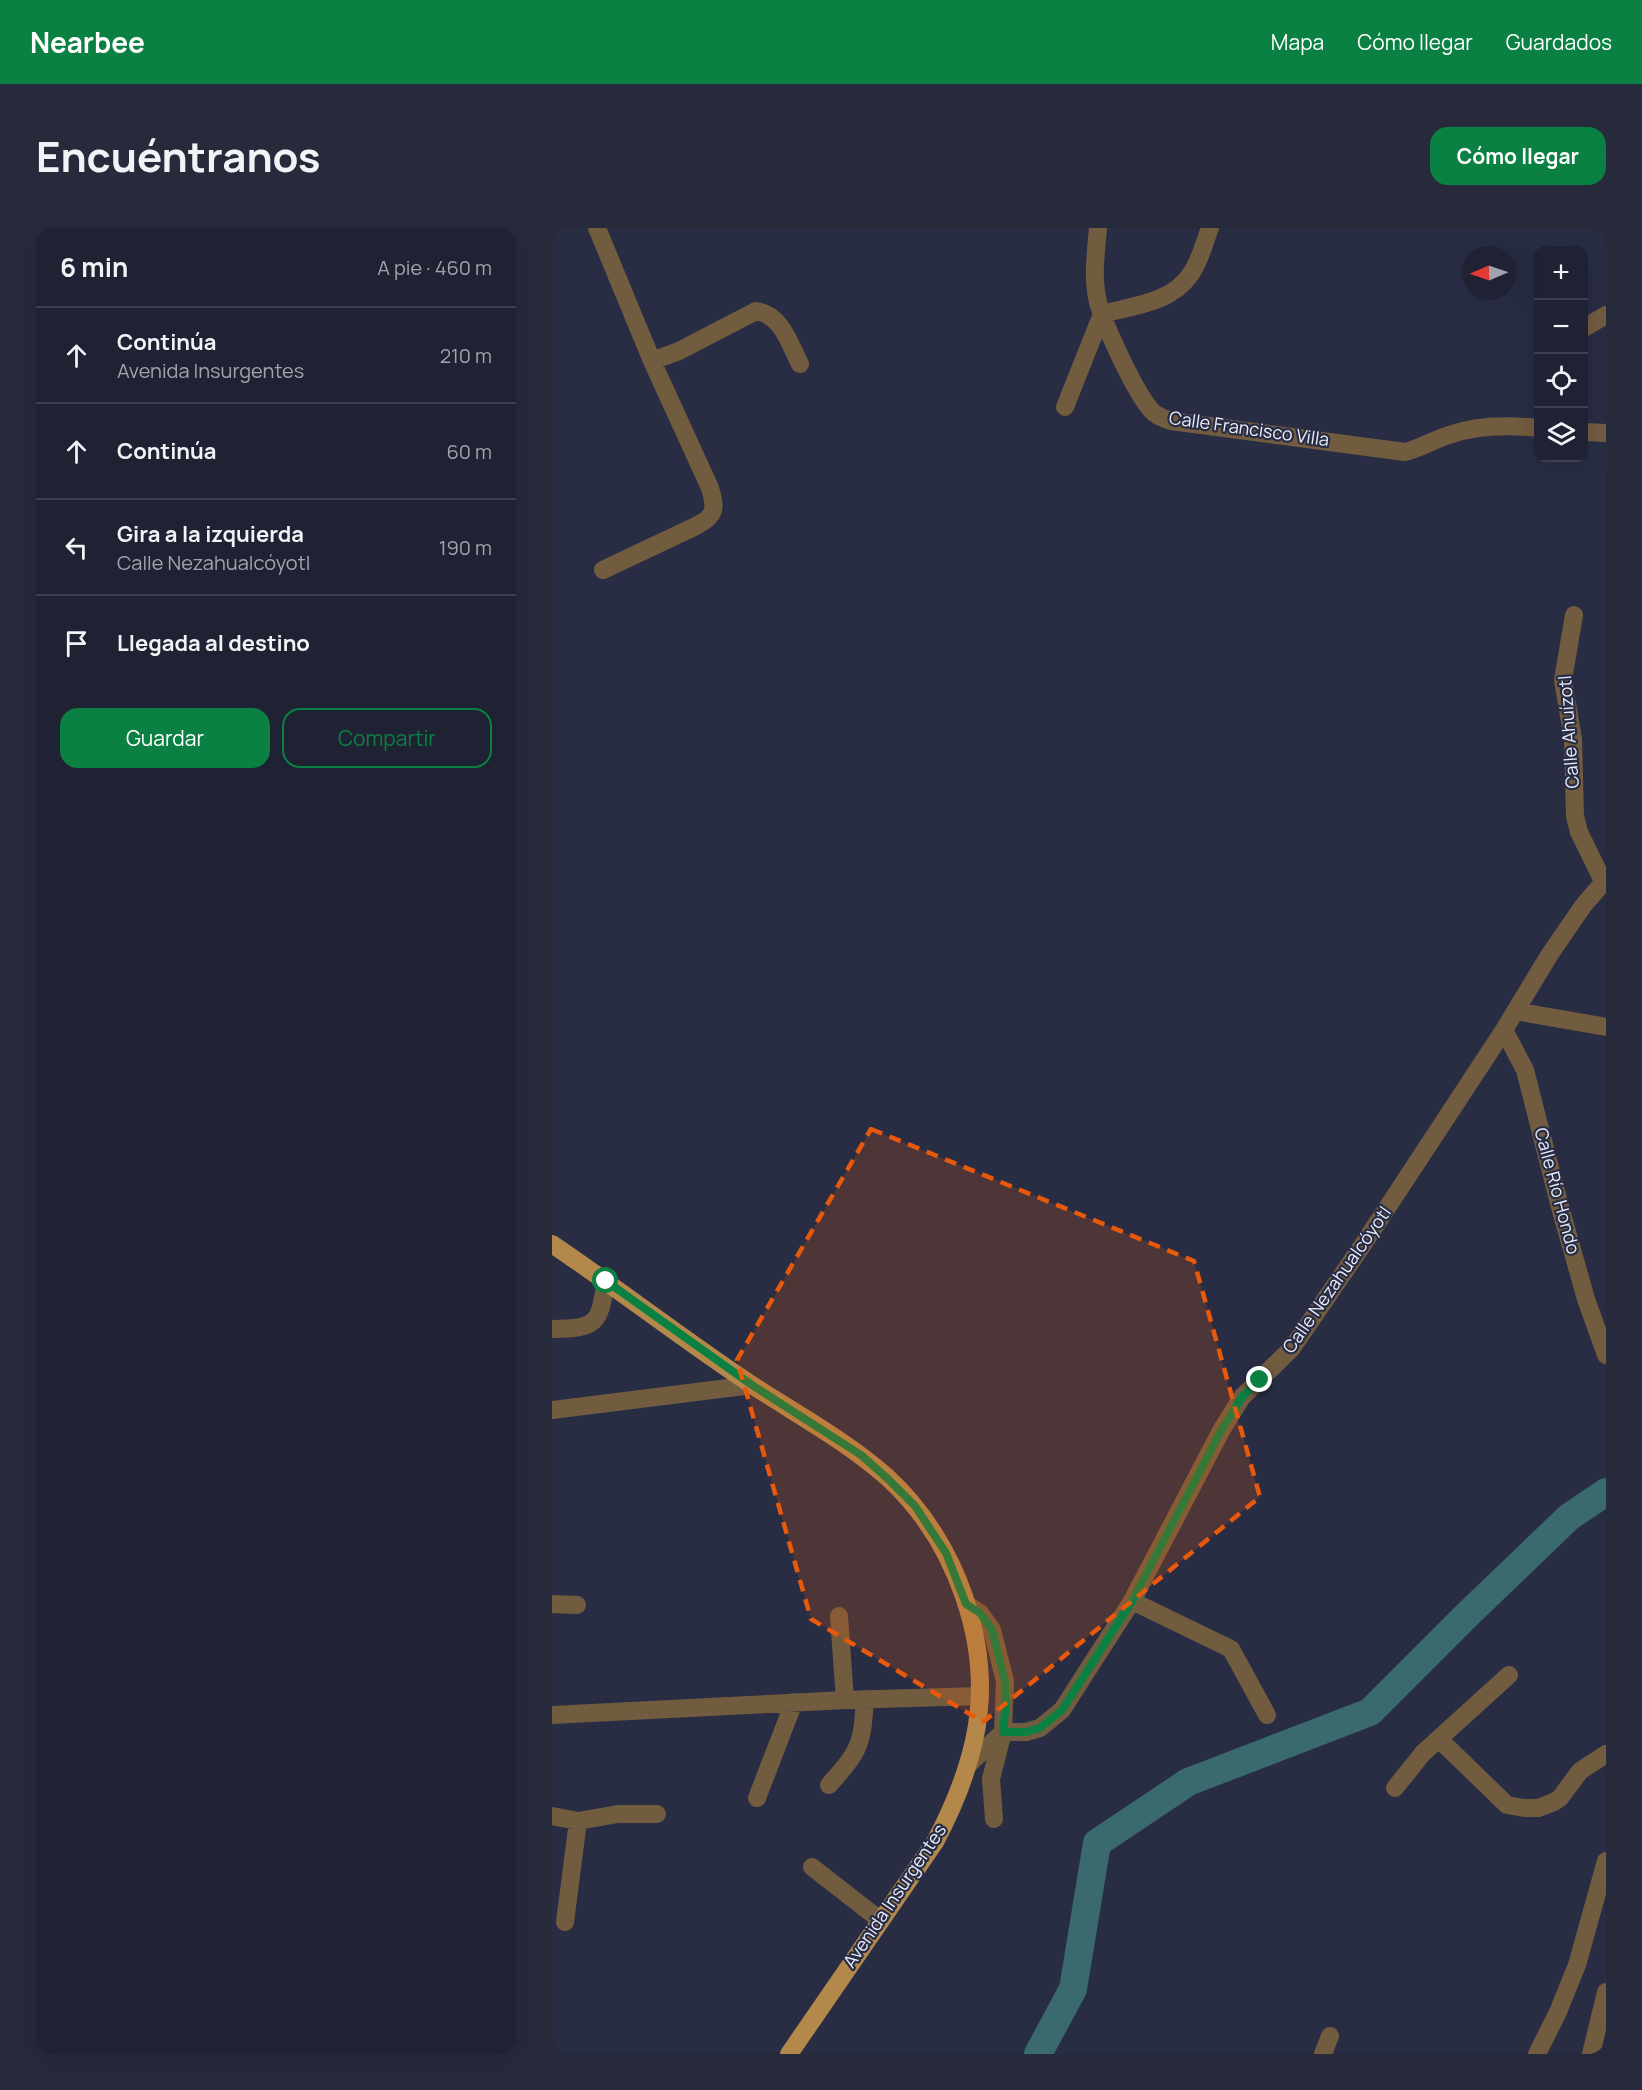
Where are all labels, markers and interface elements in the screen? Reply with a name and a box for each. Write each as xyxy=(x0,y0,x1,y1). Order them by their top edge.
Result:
text: Nearbee xyxy=(30,23,145,61)
text: Mapa xyxy=(1271,28,1324,56)
text: Cómo llegar xyxy=(1357,28,1473,56)
text: Guardados xyxy=(1506,28,1612,56)
text: Encuéntranos xyxy=(36,127,321,185)
button: Cómo llegar xyxy=(1430,127,1606,185)
north arrow xyxy=(1462,246,1516,300)
map controls xyxy=(1534,246,1588,462)
button: + xyxy=(1534,246,1588,300)
text: 6 min xyxy=(60,249,128,285)
text: A pie · 460 m xyxy=(377,254,492,281)
button: − xyxy=(1534,300,1588,354)
text: Continúa xyxy=(117,327,217,357)
icon: ahead xyxy=(60,339,93,372)
text: 210 m xyxy=(440,342,492,369)
button: locate xyxy=(1534,354,1588,408)
text: Avenida Insurgentes xyxy=(117,357,304,384)
street label: Calle Francisco Villa xyxy=(1167,405,1331,451)
button: layers xyxy=(1534,408,1588,462)
icon: ahead xyxy=(60,435,93,468)
text: Continúa xyxy=(117,436,217,466)
text: 60 m xyxy=(446,438,492,465)
text: Gira a la izquierda xyxy=(117,519,304,549)
icon: left xyxy=(60,531,93,564)
text: 190 m xyxy=(439,534,492,561)
text: Calle Nezahualcóyotl xyxy=(117,549,310,576)
icon: arrive xyxy=(60,627,93,660)
text: Llegada al destino xyxy=(117,628,310,658)
street label: Calle Ahuízotl xyxy=(1552,675,1584,789)
button: Guardar xyxy=(60,708,270,768)
button: Compartir xyxy=(282,708,492,768)
street label: Calle Río Hondo xyxy=(1530,1125,1586,1257)
street label: Calle Nezahualcóyotl xyxy=(1276,1201,1396,1358)
route start xyxy=(592,1267,618,1293)
route end xyxy=(1246,1366,1272,1392)
street label: Avenida Insurgentes xyxy=(837,1819,951,1972)

